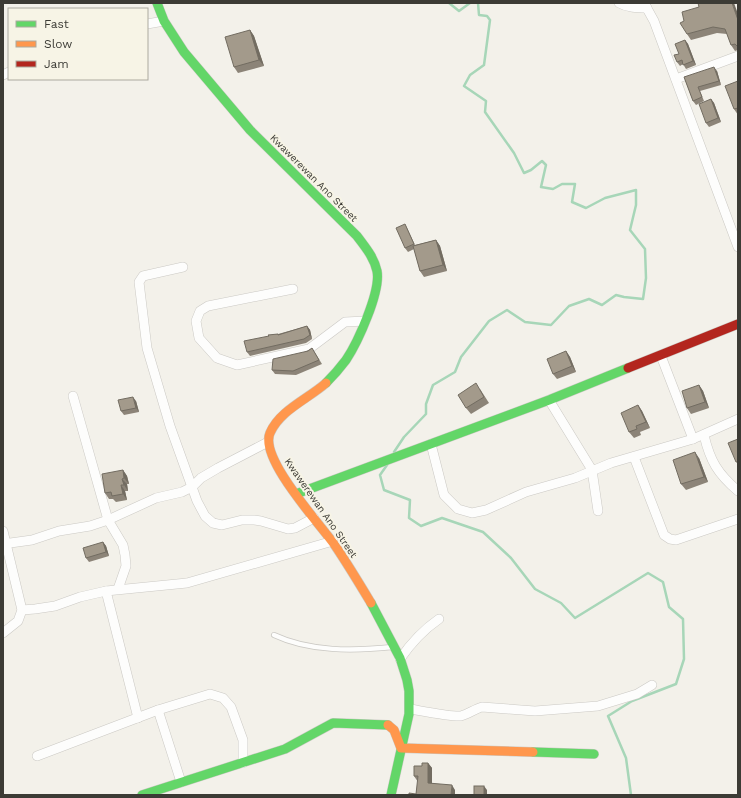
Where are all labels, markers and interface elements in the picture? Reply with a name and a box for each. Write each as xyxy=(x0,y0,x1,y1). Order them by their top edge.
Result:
legend xyxy=(8,8,148,80)
text: Fast xyxy=(44,17,69,31)
text: Slow xyxy=(44,37,72,51)
text: Jam xyxy=(44,57,69,71)
street label: Kwawerewan Ano Street xyxy=(268,132,361,225)
street label: Kwawerewan Ano Street xyxy=(282,456,360,561)

